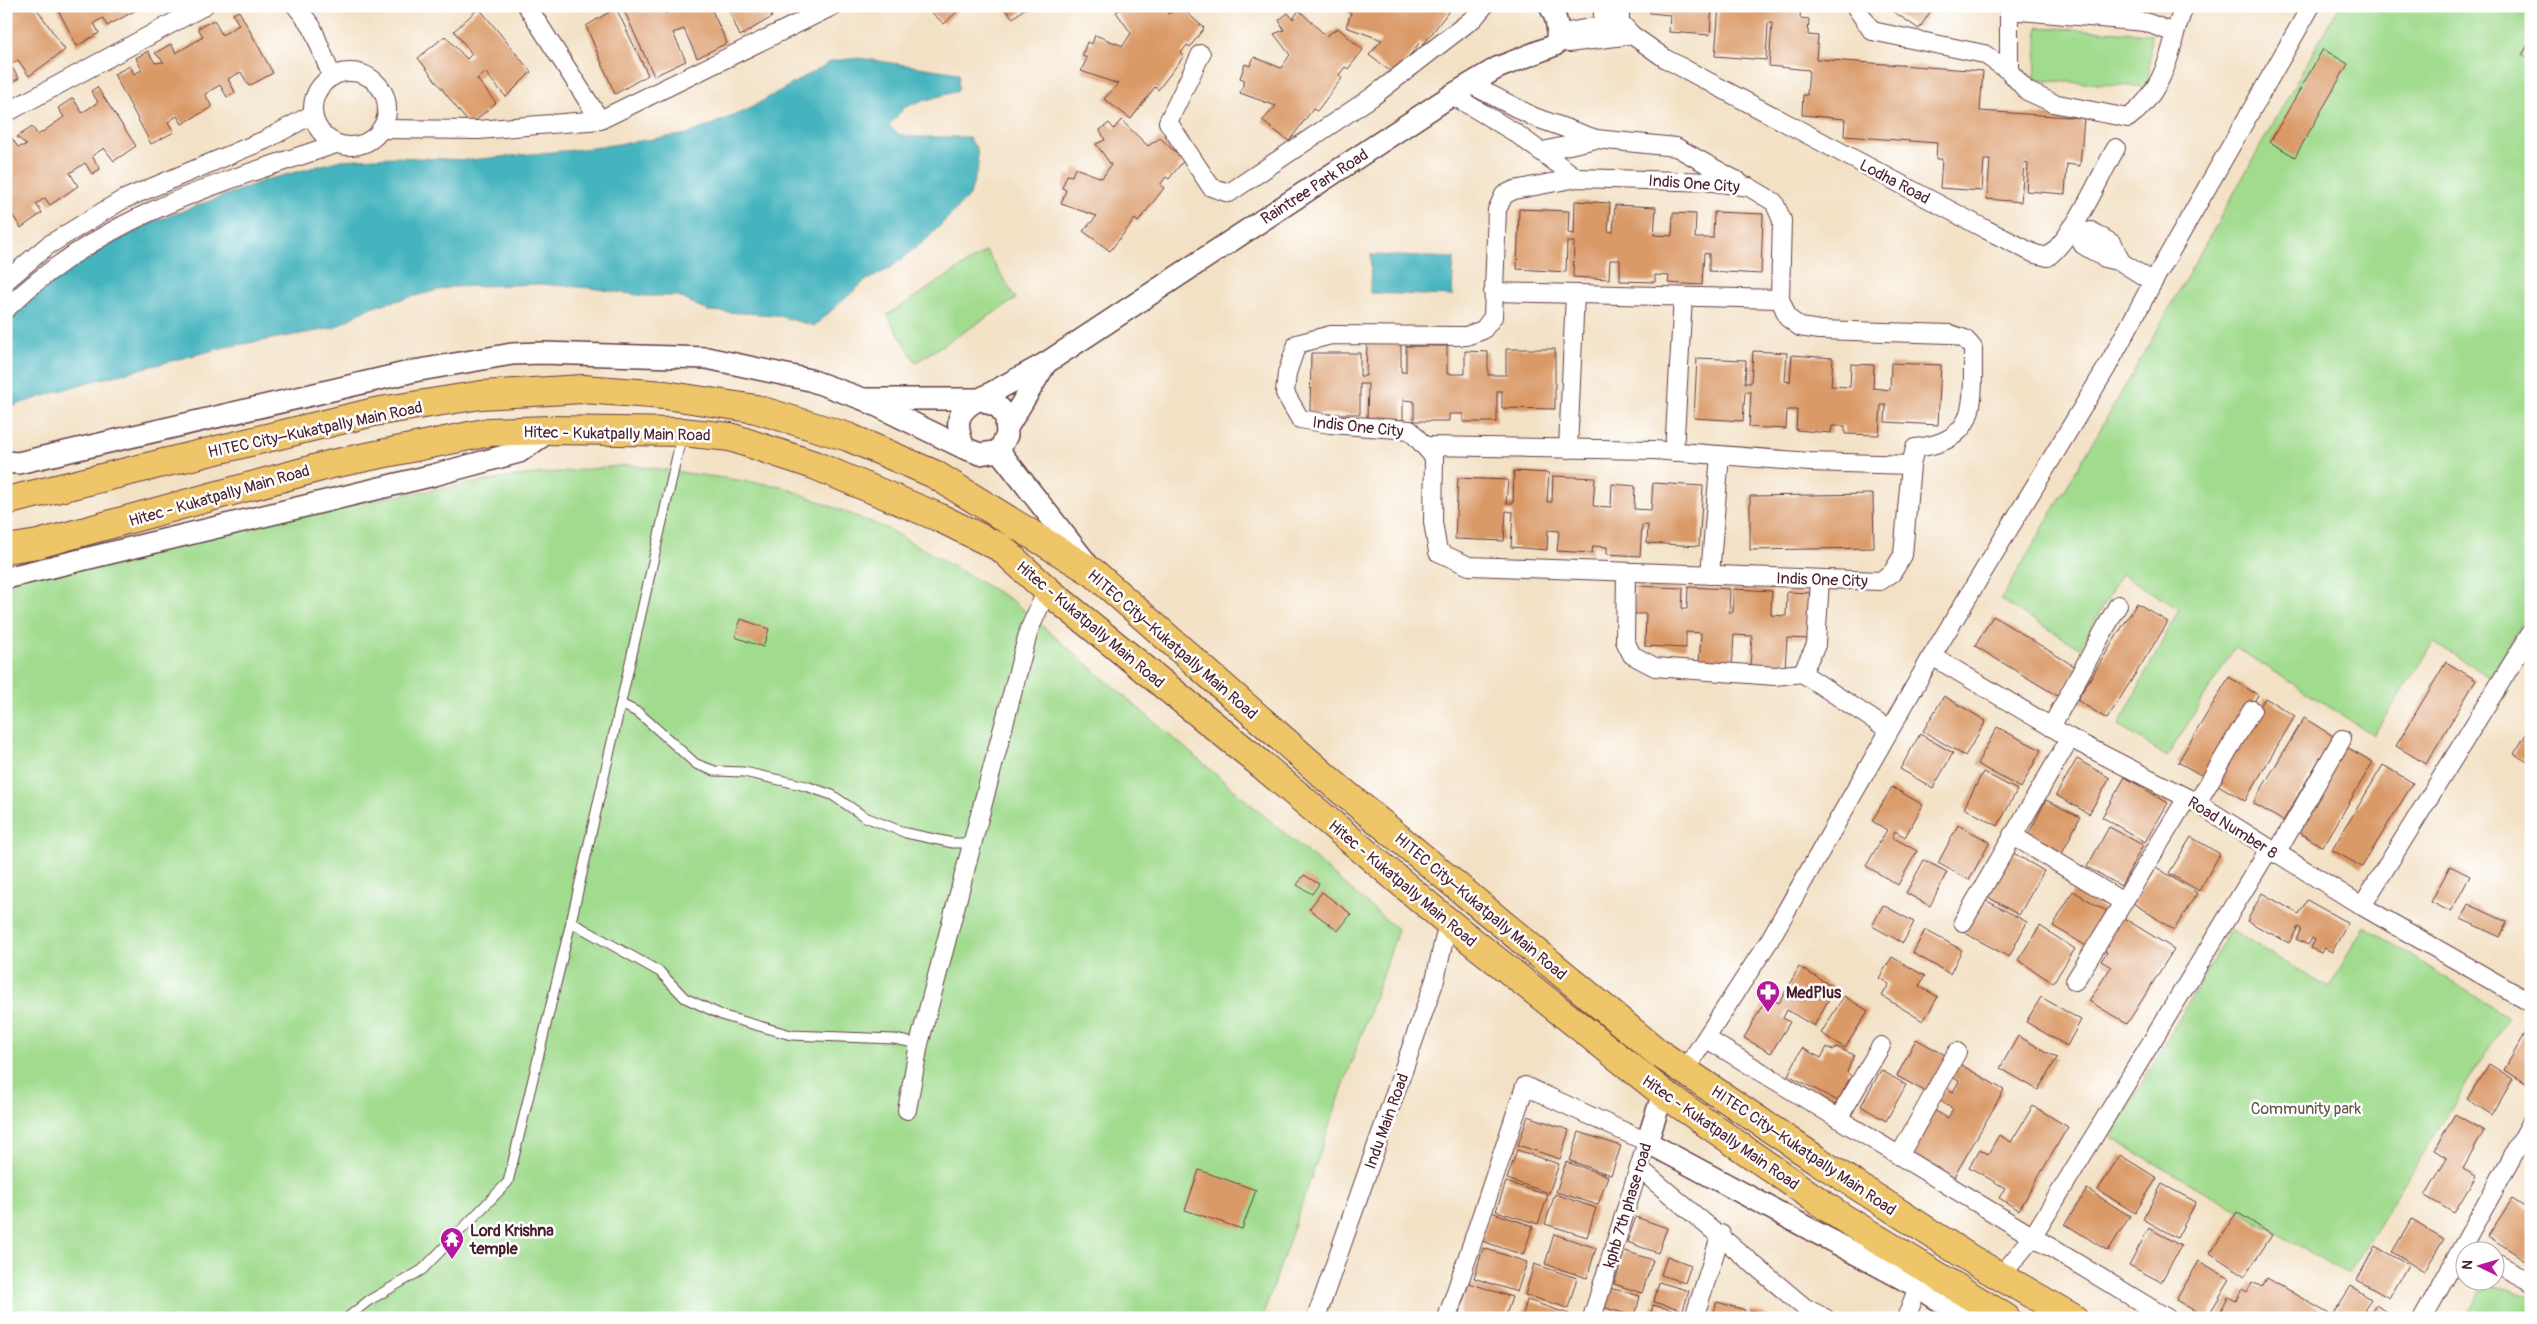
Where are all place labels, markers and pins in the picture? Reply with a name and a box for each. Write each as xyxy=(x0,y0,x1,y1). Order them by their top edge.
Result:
pharmacy icon: MedPlus xyxy=(1755,979,1781,1013)
place label: MedPlus xyxy=(1786,983,1842,1003)
place label: Lord Krishna temple xyxy=(469,1221,554,1259)
temple icon: Lord Krishna temple xyxy=(439,1226,465,1260)

